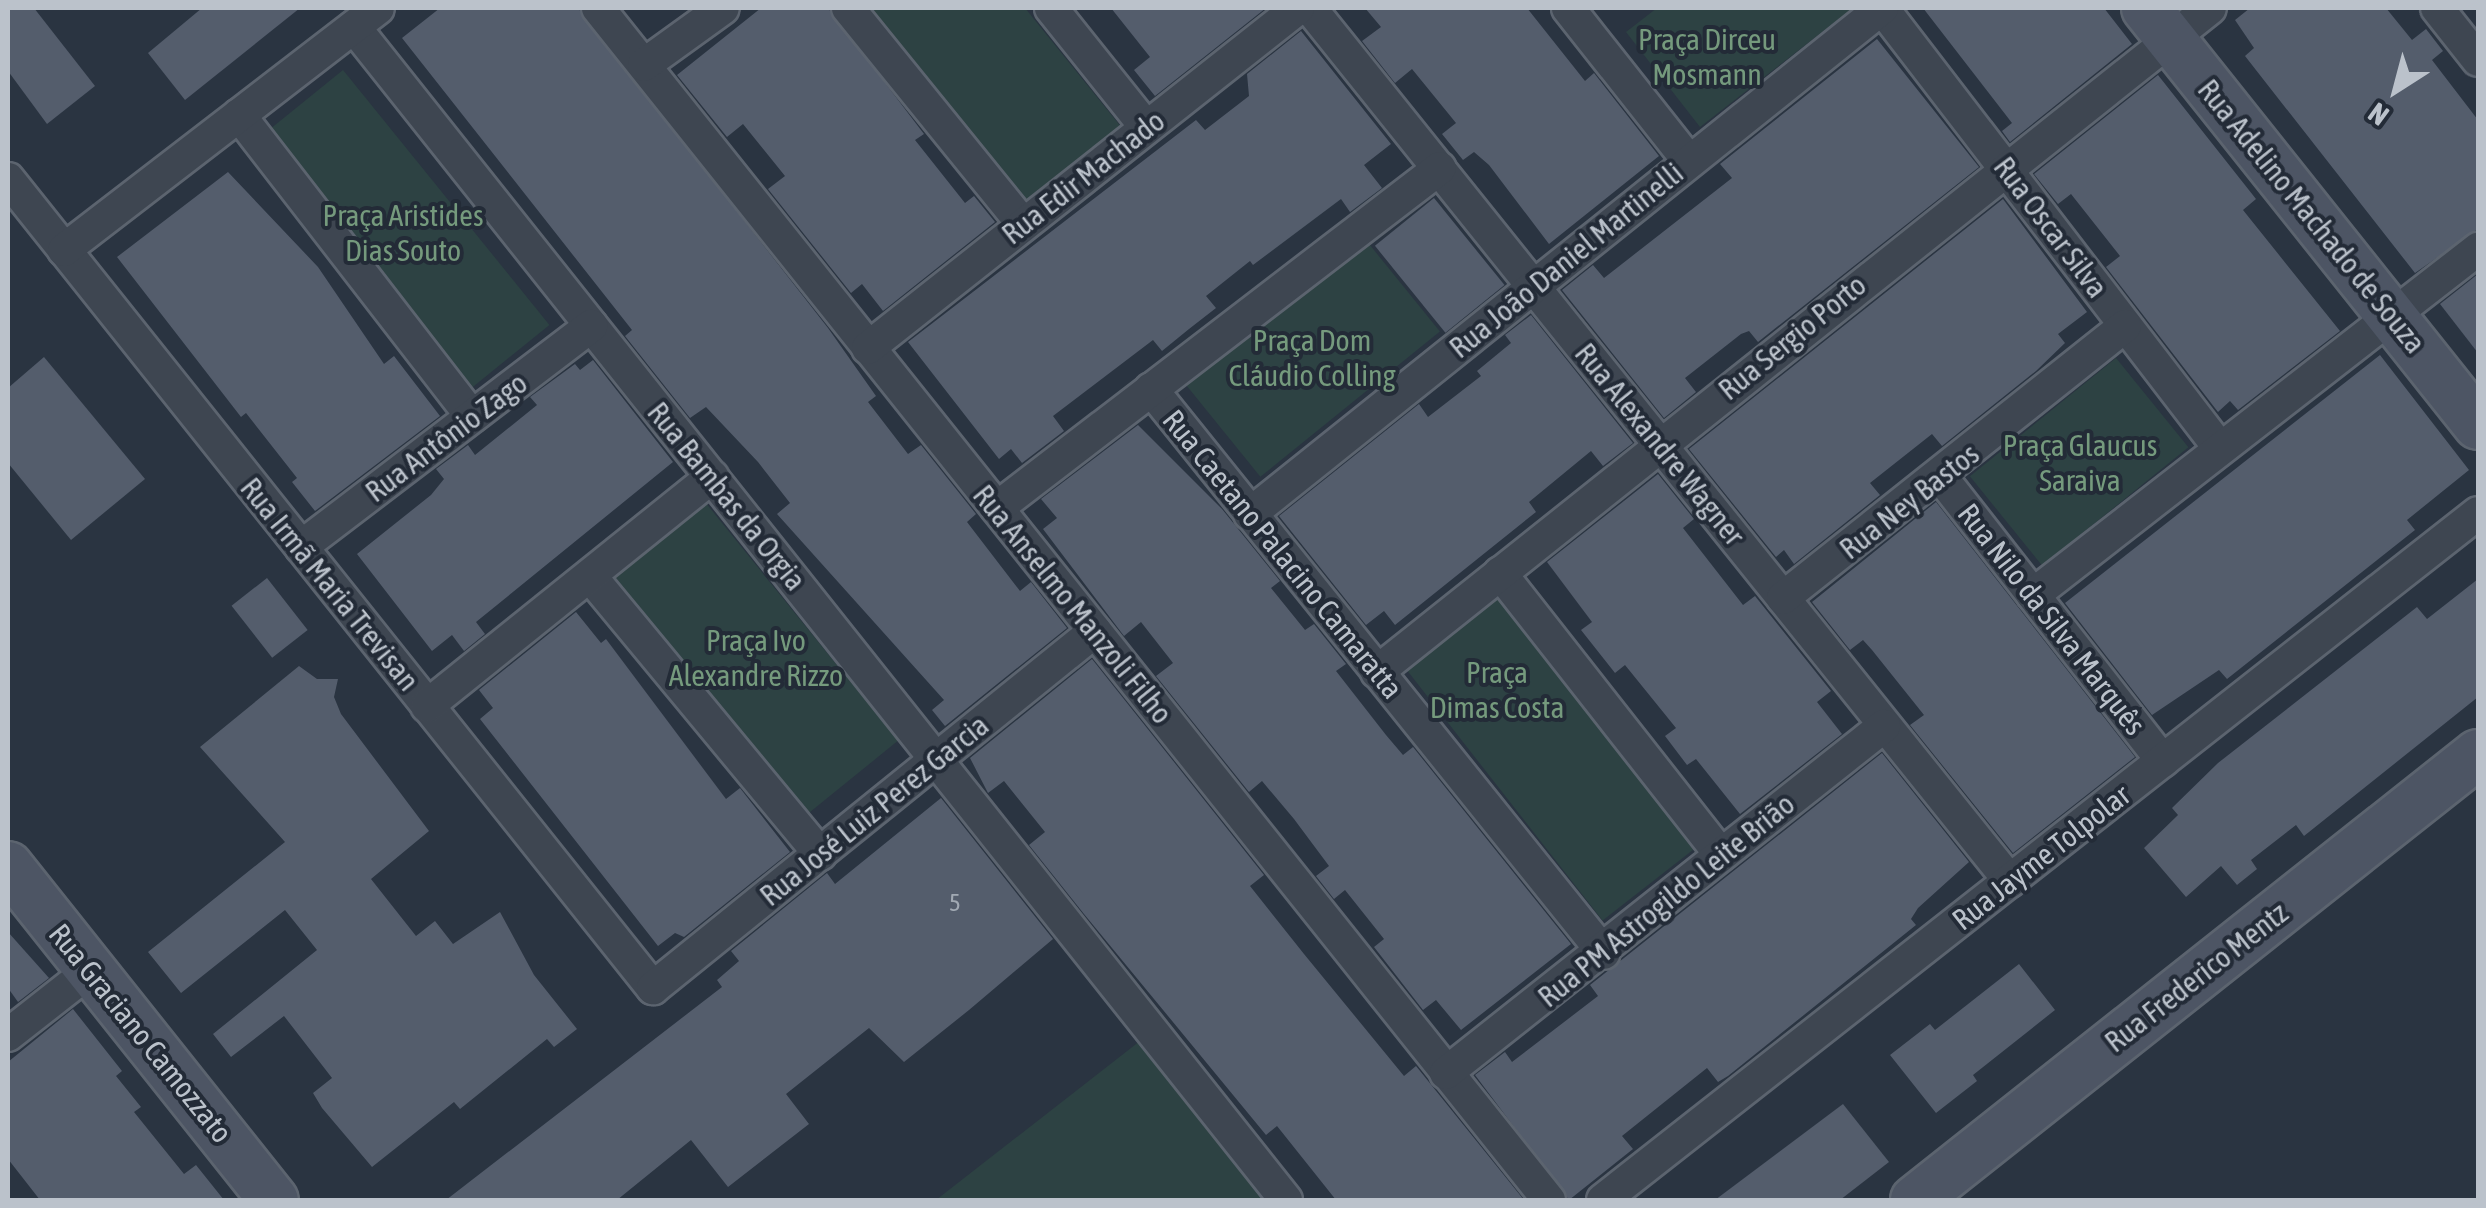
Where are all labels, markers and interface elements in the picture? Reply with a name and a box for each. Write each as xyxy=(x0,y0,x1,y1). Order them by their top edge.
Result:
park label: Praça Dirceu Mosmann xyxy=(1638,21,1776,92)
north arrow xyxy=(2346,40,2446,140)
street label: Rua Adelino Machado de Souza xyxy=(2191,72,2433,360)
text: N xyxy=(2362,96,2394,132)
street label: Rua Edir Machado xyxy=(995,102,1171,252)
street label: Rua Oscar Silva xyxy=(1986,150,2116,304)
street label: Rua João Daniel Martinelli xyxy=(1442,155,1690,365)
park label: Praça Aristides Dias Souto xyxy=(322,197,484,268)
street label: Rua Sergio Porto xyxy=(1711,267,1873,407)
park label: Praça Dom Cláudio Colling xyxy=(1228,322,1396,392)
street label: Rua Alexandre Wagner xyxy=(1568,336,1752,552)
street label: Rua Antônio Zago xyxy=(358,365,534,509)
street label: Rua Bambas da Orgia xyxy=(640,395,814,597)
street label: Rua Caetano Palacino Camaratta xyxy=(1155,402,1411,706)
park label: Praça Glaucus Saraiva xyxy=(2003,427,2157,498)
street label: Rua Ney Bastos xyxy=(1832,435,1986,567)
street label: Rua Irmã Maria Trevisan xyxy=(233,470,427,698)
street label: Rua Anselmo Manzoli Filho xyxy=(966,477,1180,731)
street label: Rua Nilo da Silva Marquês xyxy=(1951,496,2153,742)
park label: Praça Ivo Alexandre Rizzo xyxy=(669,622,843,692)
park label: Praça Dimas Costa xyxy=(1430,654,1564,724)
street label: Rua José Luiz Perez Garcia xyxy=(753,707,995,913)
street label: Rua Jayme Tolpolar xyxy=(1945,777,2137,937)
street label: Rua PM Astrogildo Leite Brião xyxy=(1531,785,1801,1015)
house number: 5 xyxy=(949,887,961,917)
street label: Rua Frederico Mentz xyxy=(2097,894,2295,1060)
street label: Rua Graciano Camozzato xyxy=(42,916,240,1150)

